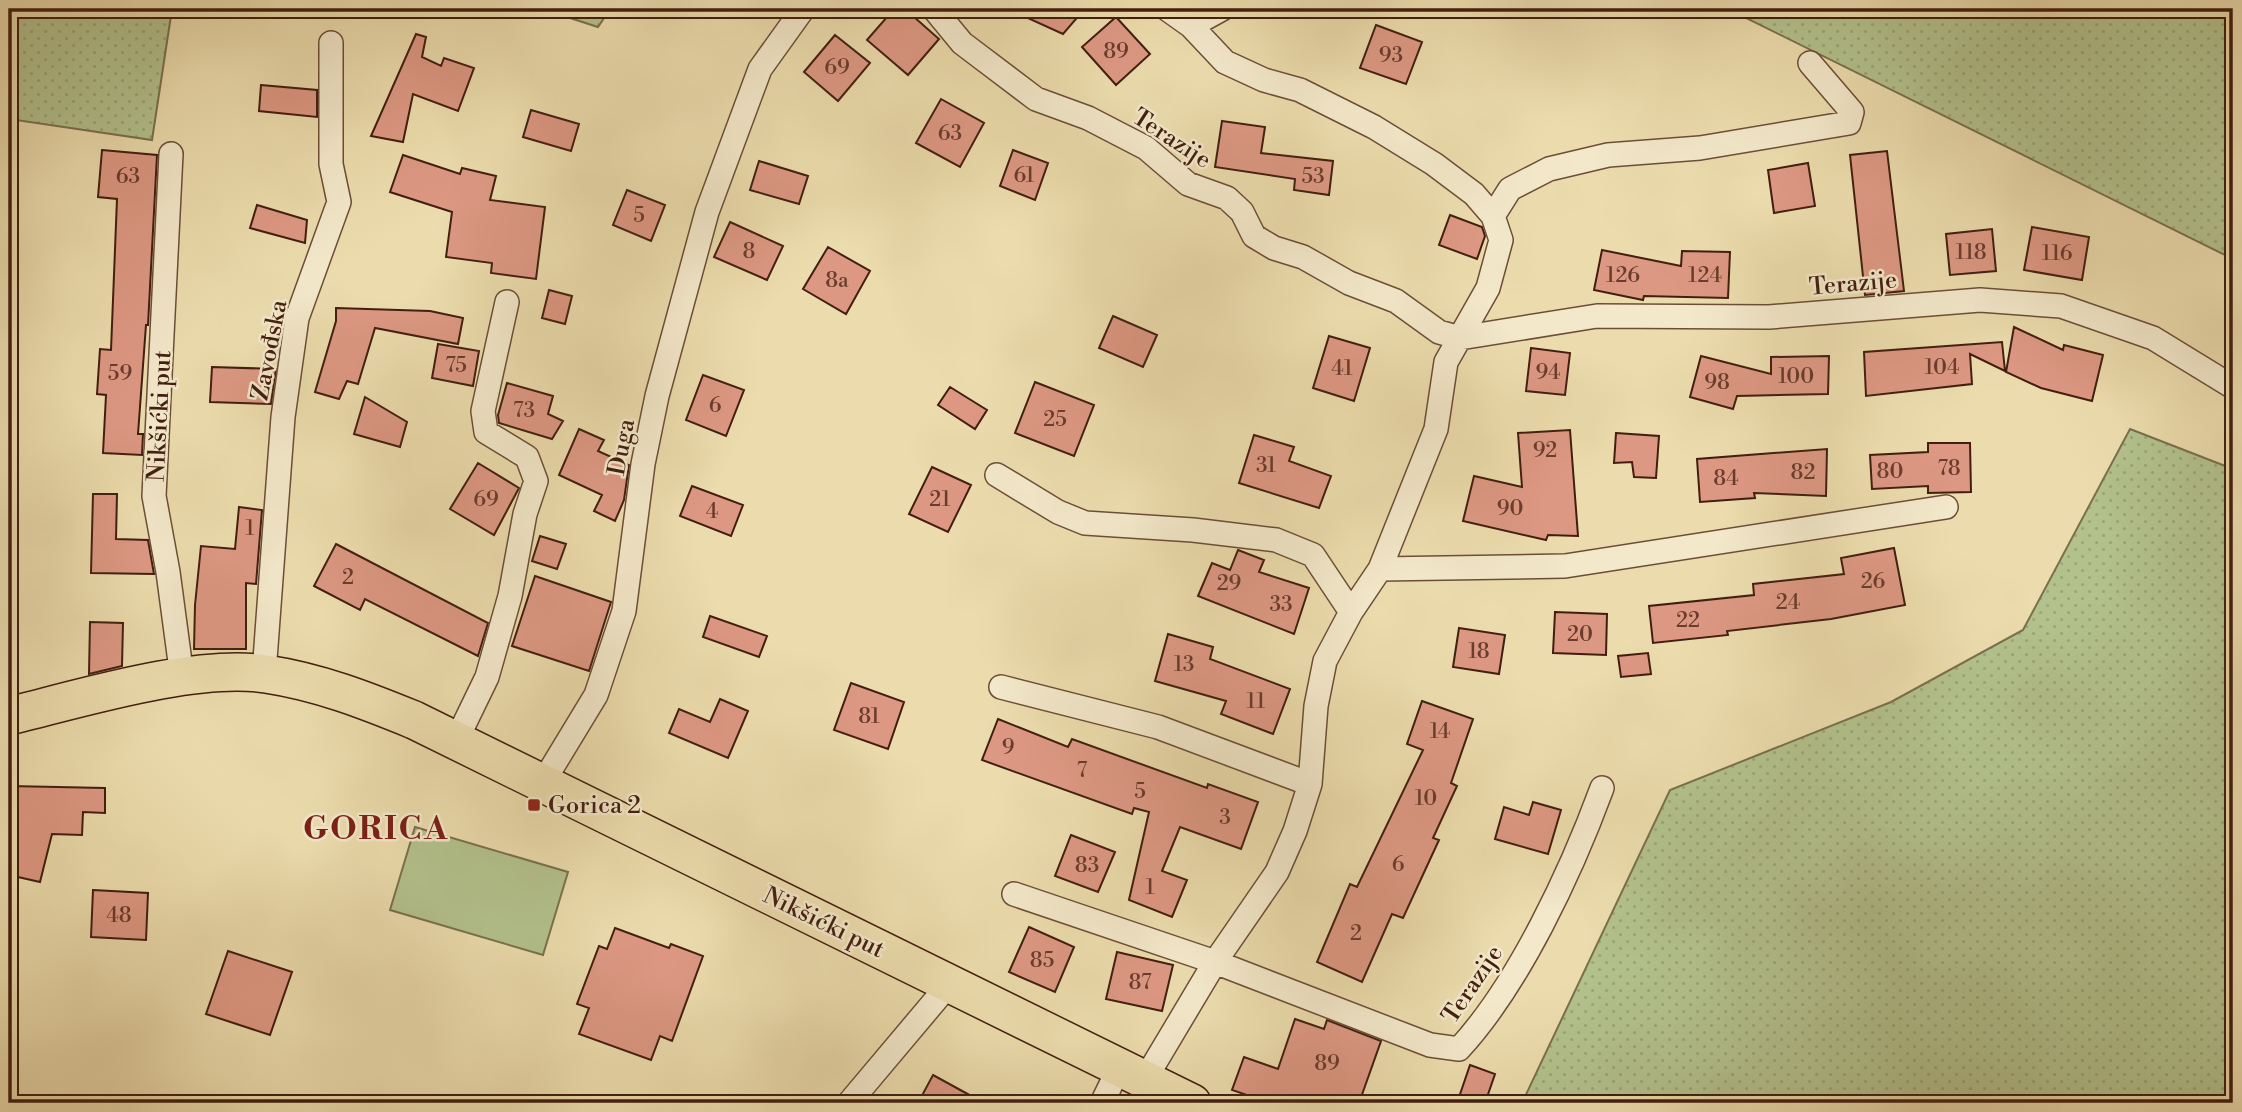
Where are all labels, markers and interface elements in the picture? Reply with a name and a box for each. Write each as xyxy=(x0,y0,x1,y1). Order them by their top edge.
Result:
house number: 89 xyxy=(1103,39,1129,65)
house number: 93 xyxy=(1379,43,1403,69)
house number: 69 xyxy=(824,55,850,81)
street label: Terazije xyxy=(1126,102,1217,175)
house number: 63 xyxy=(938,121,962,147)
house number: 61 xyxy=(1013,163,1035,189)
house number: 63 xyxy=(116,164,140,190)
house number: 53 xyxy=(1301,164,1325,190)
house number: 5 xyxy=(633,203,645,229)
house number: 8 xyxy=(743,239,755,265)
house number: 118 xyxy=(1955,240,1987,266)
house number: 116 xyxy=(2042,241,2073,267)
house number: 126 xyxy=(1606,263,1640,289)
house number: 124 xyxy=(1688,263,1722,289)
street label: Terazije xyxy=(1808,265,1898,303)
house number: 8a xyxy=(825,268,849,294)
street label: Zavođska xyxy=(246,296,295,403)
street label: Nikšićki put xyxy=(142,349,178,482)
house number: 75 xyxy=(445,353,467,379)
house number: 104 xyxy=(1925,355,1959,381)
house number: 41 xyxy=(1331,356,1353,382)
house number: 94 xyxy=(1535,360,1561,386)
house number: 59 xyxy=(108,361,132,387)
house number: 100 xyxy=(1778,364,1814,390)
house number: 98 xyxy=(1704,370,1730,396)
house number: 6 xyxy=(709,393,722,419)
house number: 73 xyxy=(513,398,535,424)
house number: 25 xyxy=(1043,407,1067,433)
street label: Duga xyxy=(602,416,642,478)
house number: 92 xyxy=(1533,438,1557,464)
house number: 31 xyxy=(1256,453,1276,479)
house number: 78 xyxy=(1937,456,1961,482)
house number: 80 xyxy=(1877,459,1903,485)
house number: 82 xyxy=(1791,460,1815,486)
house number: 84 xyxy=(1713,466,1739,492)
house number: 69 xyxy=(473,487,499,513)
house number: 21 xyxy=(929,487,951,513)
house number: 90 xyxy=(1497,496,1523,522)
house number: 4 xyxy=(706,499,718,525)
house number: 1 xyxy=(245,516,255,542)
house number: 2 xyxy=(342,565,354,591)
house number: 26 xyxy=(1861,569,1886,595)
house number: 29 xyxy=(1217,571,1241,597)
house number: 24 xyxy=(1776,590,1800,616)
house number: 33 xyxy=(1269,592,1293,618)
house number: 22 xyxy=(1676,608,1700,634)
house number: 20 xyxy=(1567,622,1593,648)
house number: 18 xyxy=(1468,639,1490,665)
house number: 13 xyxy=(1174,652,1194,678)
house number: 11 xyxy=(1247,689,1265,715)
house number: 81 xyxy=(858,704,880,730)
house number: 14 xyxy=(1430,719,1450,745)
house number: 9 xyxy=(1002,735,1014,761)
house number: 7 xyxy=(1077,758,1088,784)
house number: 5 xyxy=(1134,779,1146,805)
house number: 10 xyxy=(1415,786,1437,812)
place label: Gorica 2 xyxy=(548,791,641,821)
marker: Gorica 2 xyxy=(526,797,542,813)
house number: 3 xyxy=(1219,805,1231,831)
district label: GORICA xyxy=(303,809,449,849)
house number: 6 xyxy=(1392,852,1405,878)
house number: 83 xyxy=(1075,853,1099,879)
house number: 1 xyxy=(1145,875,1155,901)
street label: Nikšićki put xyxy=(758,881,890,965)
house number: 48 xyxy=(106,903,132,929)
house number: 2 xyxy=(1350,921,1362,947)
street label: Terazije xyxy=(1436,940,1510,1030)
house number: 85 xyxy=(1030,948,1054,974)
house number: 87 xyxy=(1128,970,1152,996)
house number: 89 xyxy=(1314,1051,1340,1077)

